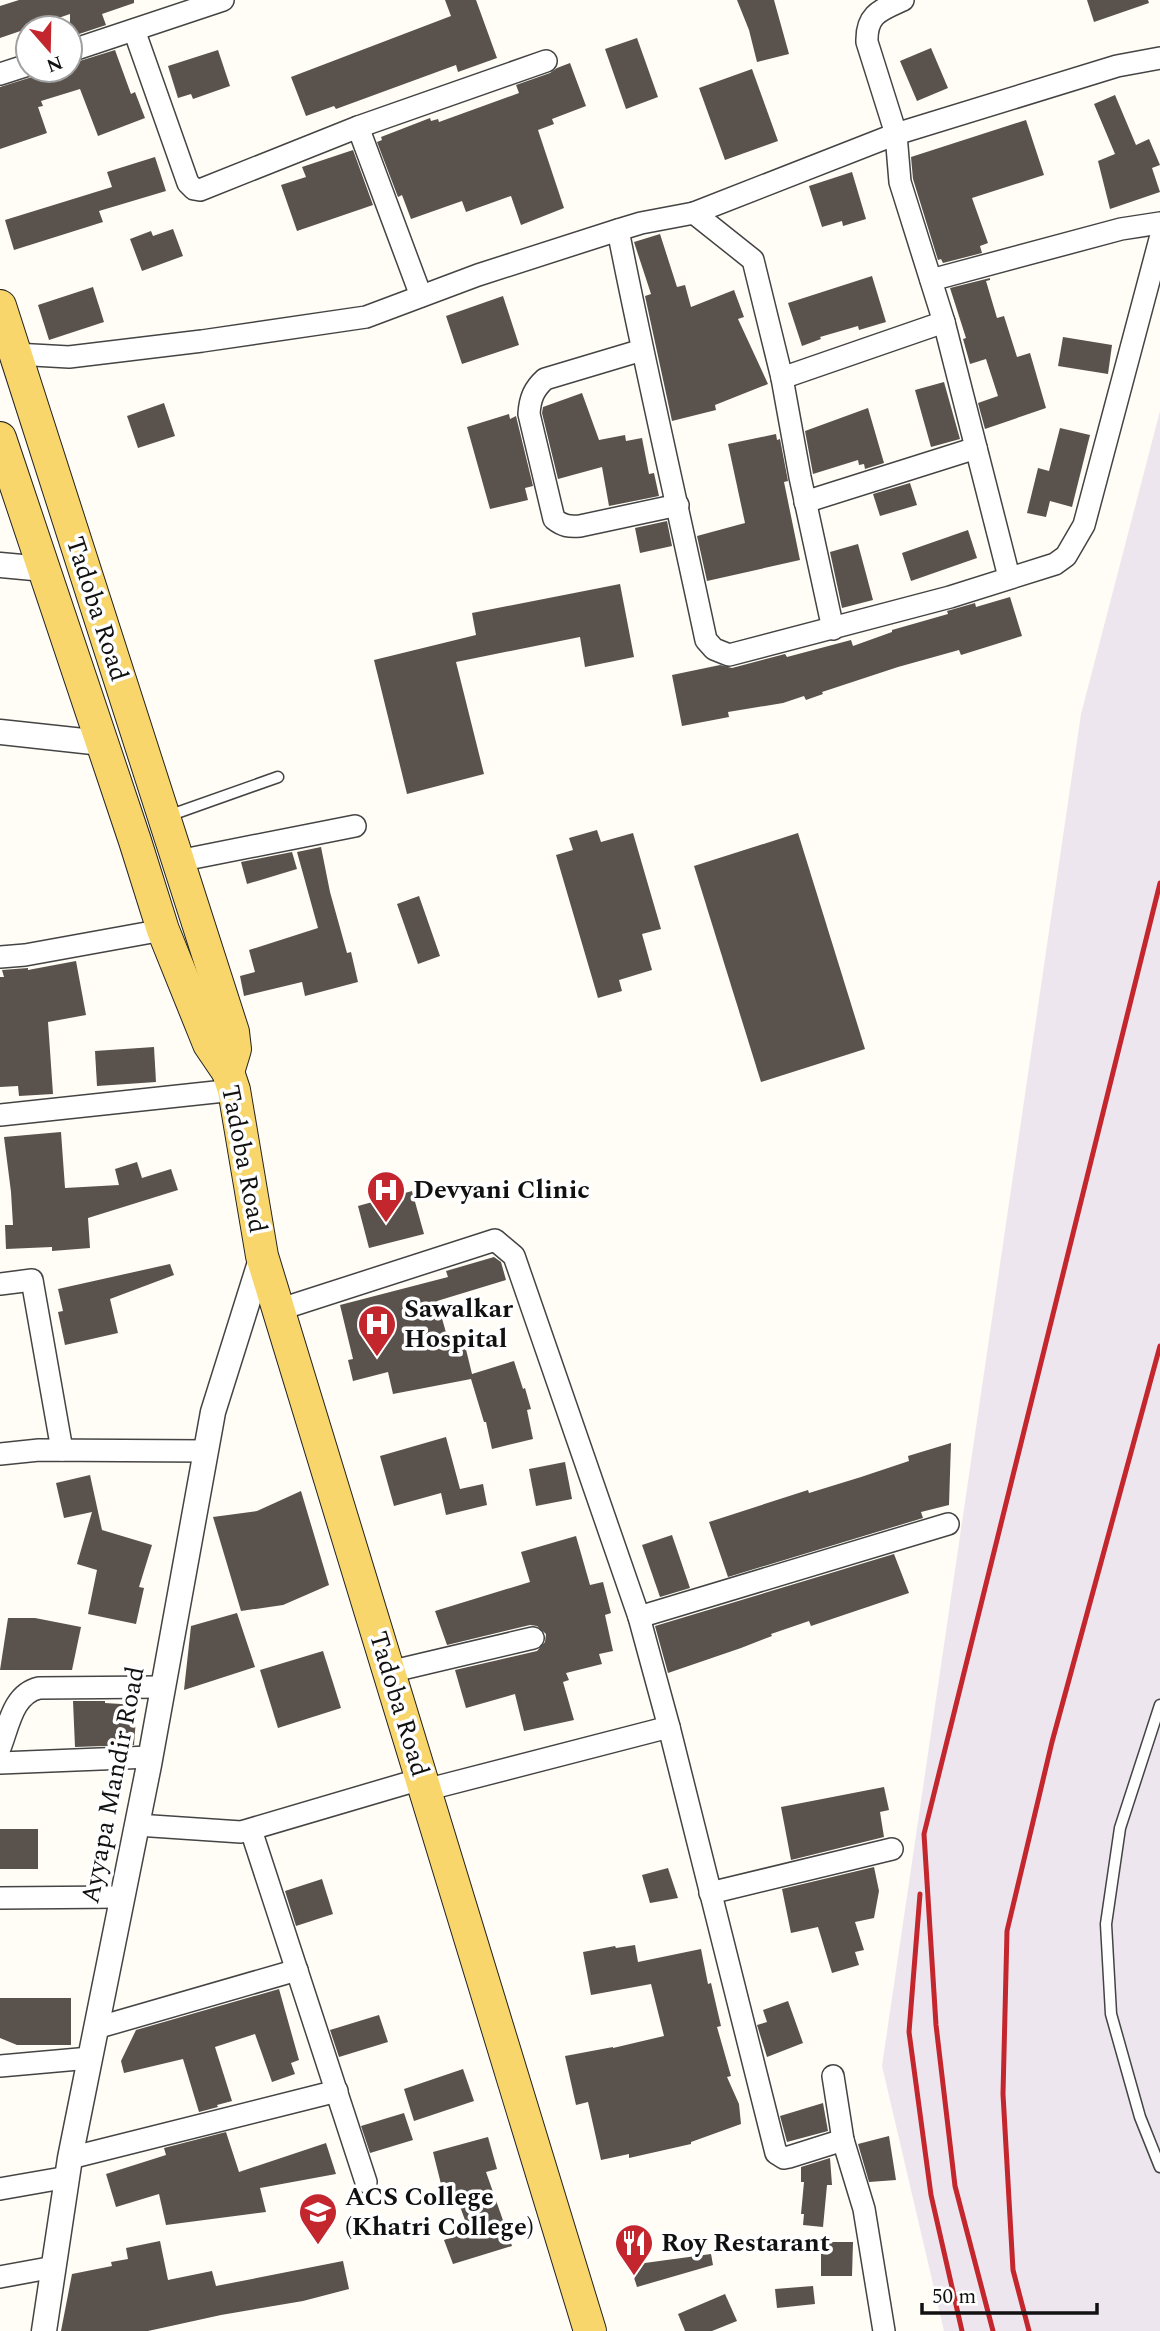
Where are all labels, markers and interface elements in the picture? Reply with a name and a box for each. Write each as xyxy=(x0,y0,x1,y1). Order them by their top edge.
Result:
north arrow xyxy=(14,14,84,84)
text: N xyxy=(42,47,67,80)
street label: Tadoba Road xyxy=(55,531,139,687)
street label: Tadoba Road xyxy=(210,1081,278,1237)
hospital icon: Devyani Clinic xyxy=(365,1169,407,1224)
place label: Devyani Clinic xyxy=(413,1170,590,1210)
place label: Sawalkar Hospital xyxy=(404,1289,514,1359)
hospital icon: Sawalkar Hospital xyxy=(356,1303,398,1358)
street label: Tadoba Road xyxy=(358,1626,440,1782)
street label: Ayyapa Mandir Road xyxy=(70,1663,156,1907)
place label: ACS College (Khatri College) xyxy=(345,2177,534,2247)
school or university icon: ACS College (Khatri College) xyxy=(297,2191,339,2246)
restaurant icon: Roy Restarant xyxy=(613,2222,655,2277)
place label: Roy Restarant xyxy=(661,2223,830,2263)
scale bar xyxy=(922,2272,1097,2316)
text: 50 m xyxy=(932,2281,976,2313)

